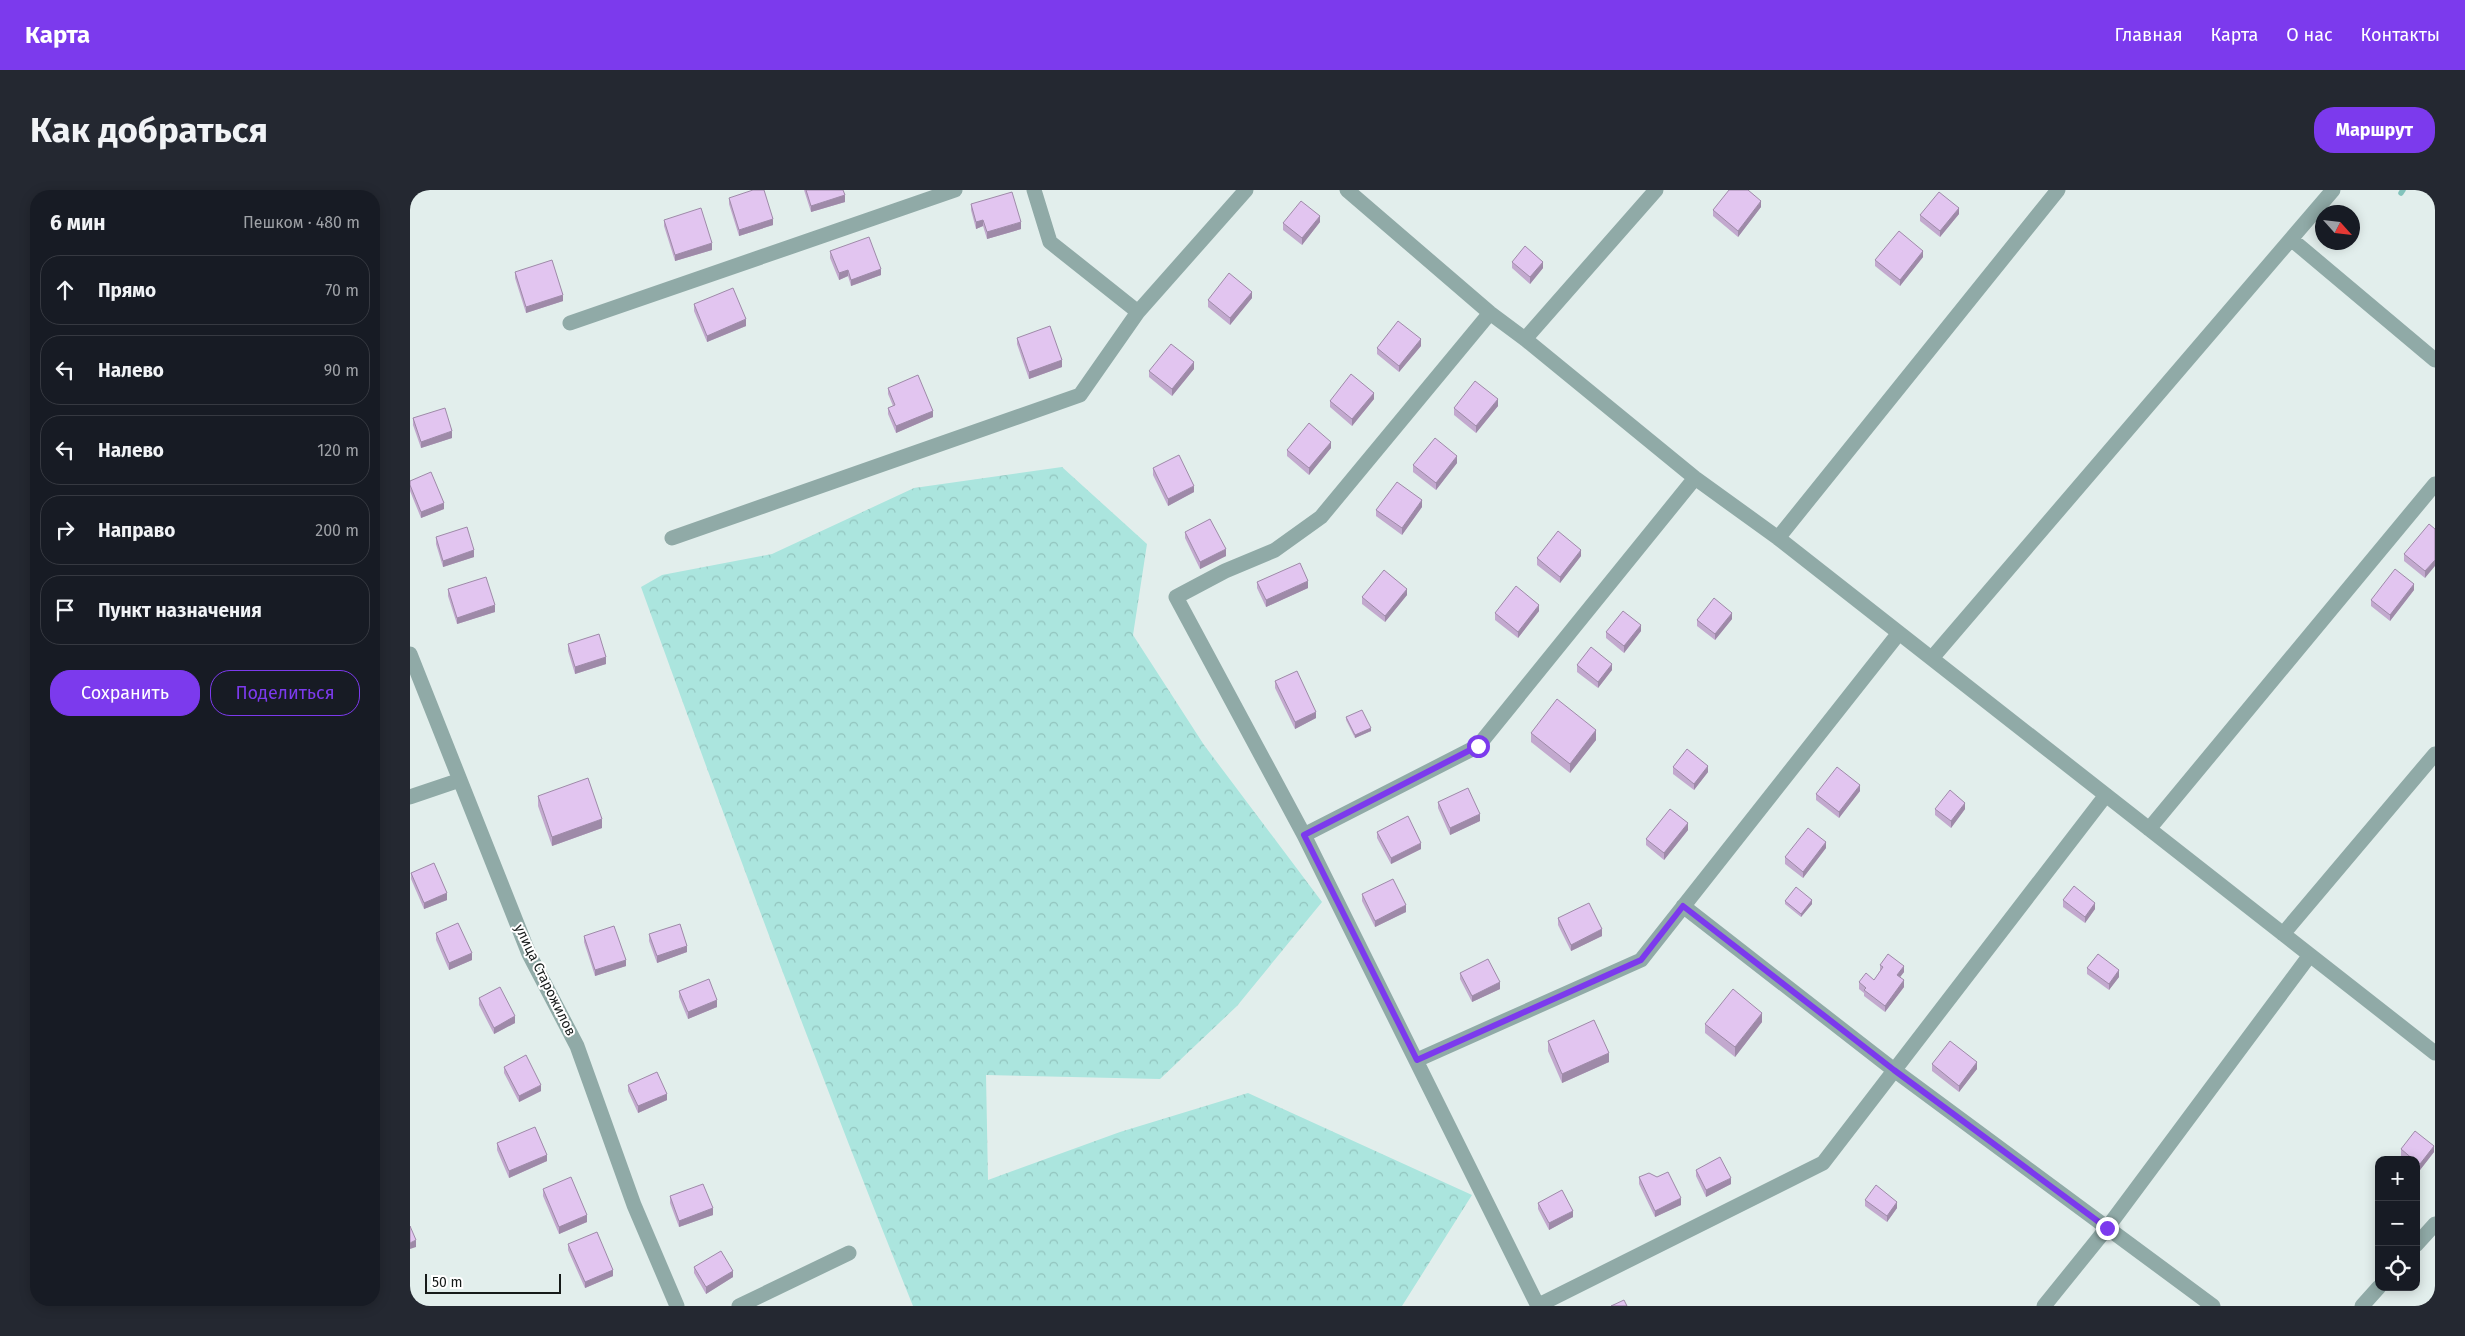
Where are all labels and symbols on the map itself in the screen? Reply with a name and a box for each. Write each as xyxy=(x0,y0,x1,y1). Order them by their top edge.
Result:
north arrow xyxy=(2315,205,2360,250)
route start xyxy=(1467,735,1490,758)
street label: улица Старожилов xyxy=(511,921,579,1039)
route end xyxy=(2096,1217,2119,1240)
scale bar xyxy=(425,1271,561,1294)

